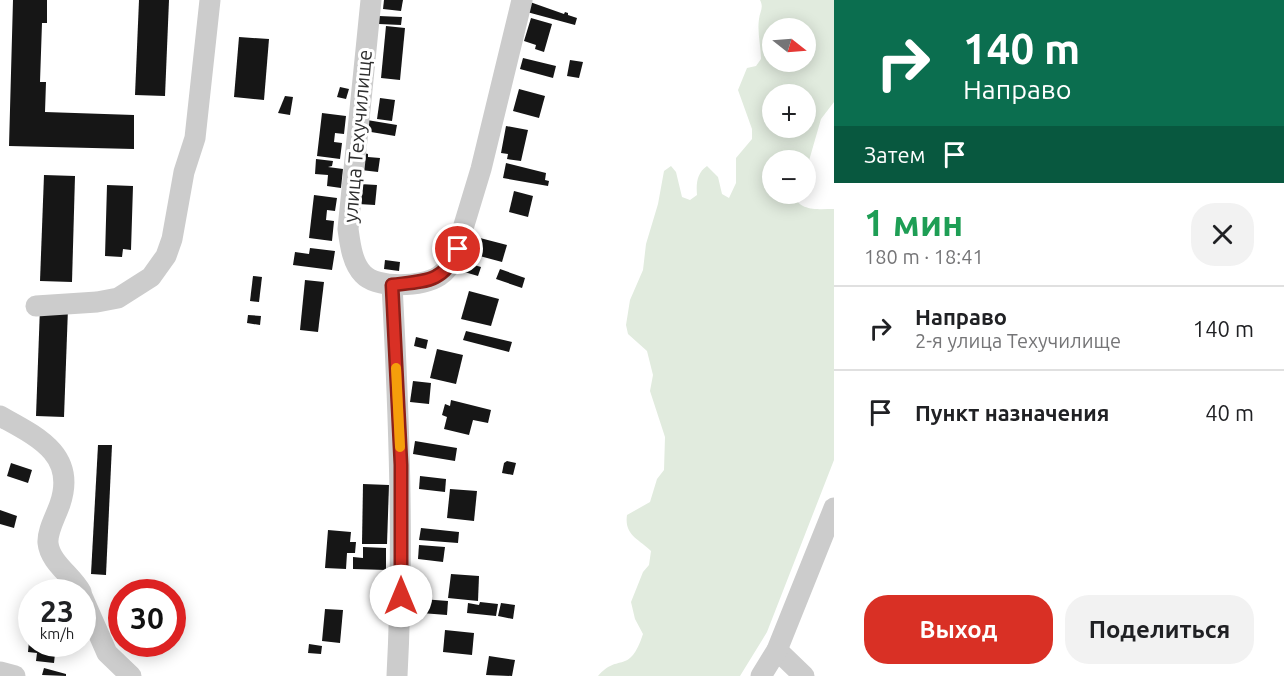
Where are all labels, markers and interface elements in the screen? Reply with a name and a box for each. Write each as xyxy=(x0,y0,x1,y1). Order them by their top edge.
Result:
north arrow xyxy=(762,18,816,72)
map controls xyxy=(762,18,816,204)
icon: right xyxy=(864,24,942,102)
text: 140 m xyxy=(963,25,1080,72)
street label: улица Техучилище xyxy=(338,49,376,223)
text: Направо xyxy=(963,74,1072,104)
button: + xyxy=(762,84,816,138)
icon: arrive xyxy=(938,138,971,171)
text: Затем xyxy=(864,142,926,167)
button: − xyxy=(762,150,816,204)
text: 1 мин xyxy=(864,202,963,243)
button: close xyxy=(1191,203,1254,266)
pin xyxy=(432,223,483,274)
icon: arrive xyxy=(441,232,474,265)
text: 180 m · 18:41 xyxy=(864,245,984,268)
text: Направо xyxy=(915,304,1007,329)
icon: right xyxy=(864,312,897,345)
text: 140 m xyxy=(1193,316,1254,341)
text: 2-я улица Техучилище xyxy=(915,329,1121,352)
icon: arrive xyxy=(864,396,897,429)
text: Пункт назначения xyxy=(915,400,1109,425)
text: 40 m xyxy=(1205,400,1254,425)
position arrow xyxy=(369,564,433,628)
speed limit sign: 30 xyxy=(108,579,186,657)
text: 23 xyxy=(40,594,74,628)
button: Выход xyxy=(864,595,1053,664)
button: Поделиться xyxy=(1065,595,1254,664)
text: km/h xyxy=(40,625,74,642)

